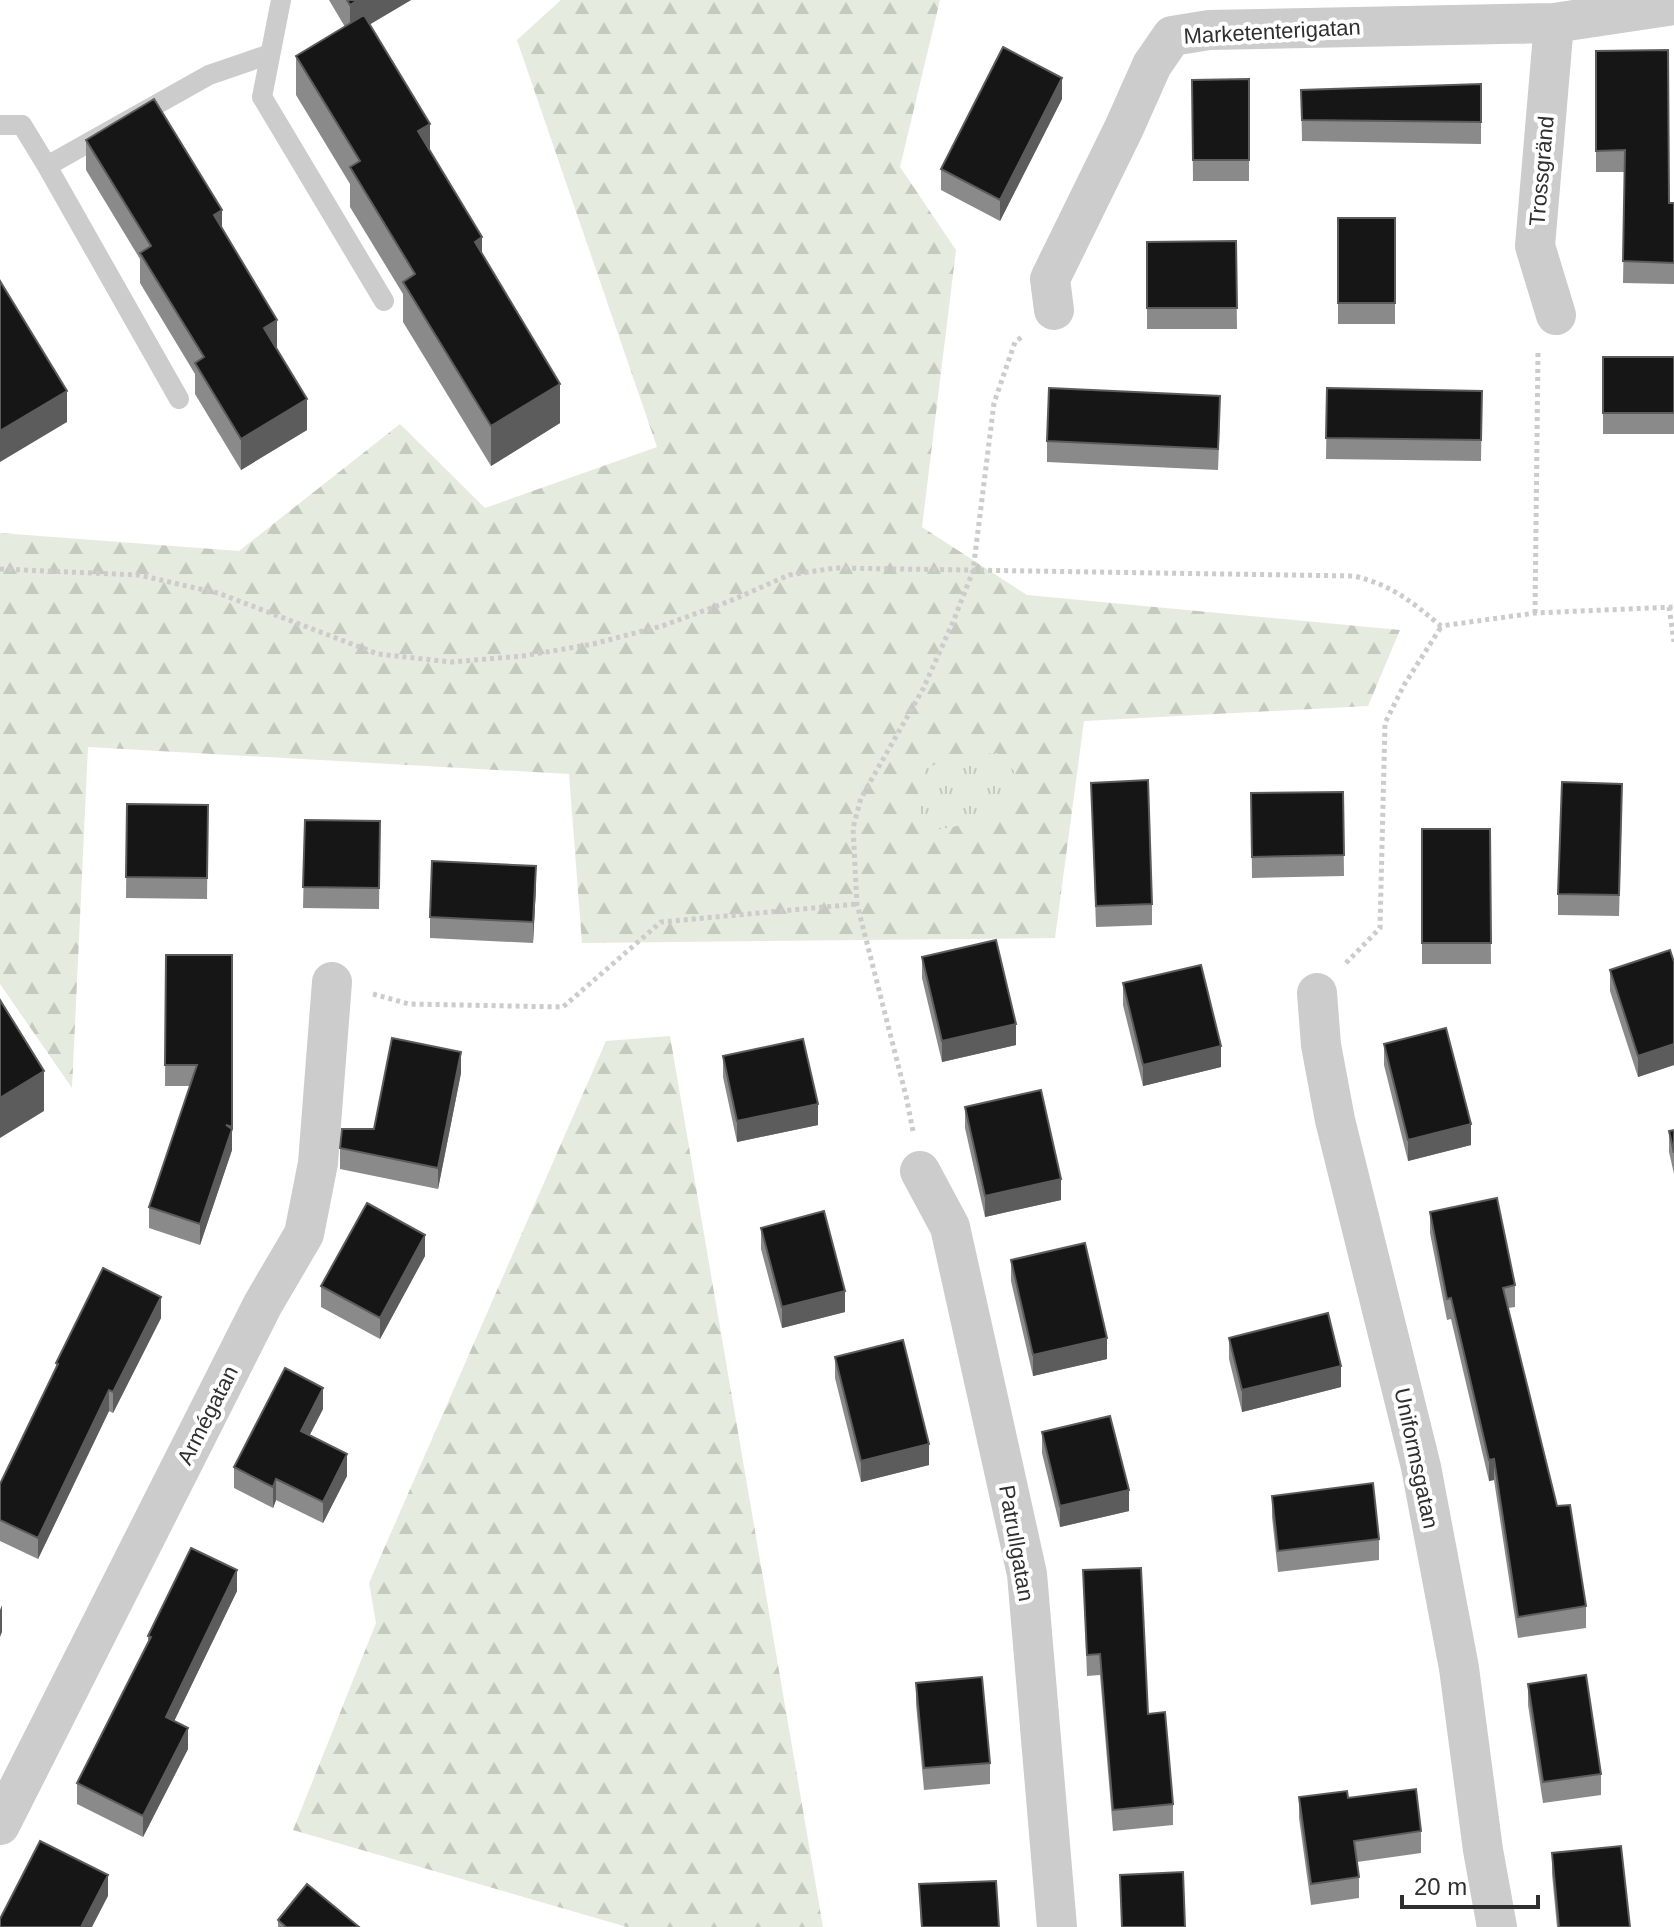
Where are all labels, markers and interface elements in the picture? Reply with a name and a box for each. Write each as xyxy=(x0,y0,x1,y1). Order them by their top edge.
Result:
street label: Marketenterigatan xyxy=(1183,14,1361,49)
street label: Trossgränd xyxy=(1524,115,1559,227)
street label: Armégatan xyxy=(172,1362,243,1469)
street label: Uniformsgatan xyxy=(1389,1386,1444,1531)
street label: Patrullgatan xyxy=(994,1483,1039,1603)
scale bar xyxy=(1402,1859,1538,1909)
text: 20 m xyxy=(1414,1873,1467,1900)

